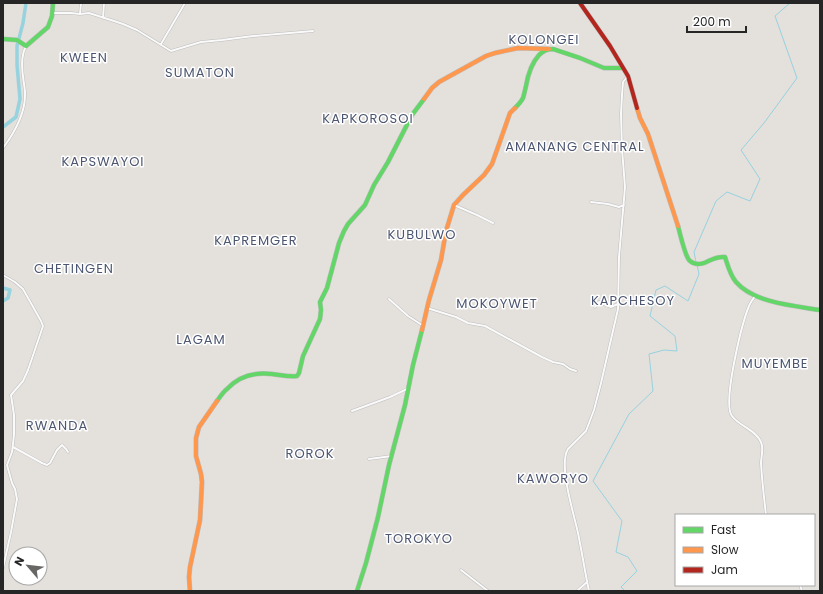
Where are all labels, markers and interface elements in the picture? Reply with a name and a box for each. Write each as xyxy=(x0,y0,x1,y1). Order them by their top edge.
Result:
scale bar xyxy=(687,8,746,34)
text: 200 m xyxy=(693,13,731,30)
district label: KOLONGEI xyxy=(509,30,579,49)
district label: KWEEN xyxy=(60,48,108,67)
district label: SUMATON xyxy=(165,63,235,82)
district label: KAPKOROSOI xyxy=(322,109,414,128)
district label: AMANANG CENTRAL xyxy=(505,137,645,156)
district label: KAPSWAYOI xyxy=(61,152,145,171)
district label: KUBULWO xyxy=(388,225,456,244)
district label: KAPREMGER xyxy=(214,231,298,250)
district label: CHETINGEN xyxy=(34,259,114,278)
district label: KAPCHESOY xyxy=(591,291,675,310)
district label: MOKOYWET xyxy=(456,294,538,313)
district label: LAGAM xyxy=(176,330,226,349)
district label: MUYEMBE xyxy=(741,354,809,373)
district label: RWANDA xyxy=(26,416,88,435)
district label: ROROK xyxy=(285,444,335,463)
district label: KAWORYO xyxy=(517,469,589,488)
legend xyxy=(675,514,815,586)
text: Fast xyxy=(711,521,736,538)
district label: TOROKYO xyxy=(385,529,453,548)
text: Slow xyxy=(711,541,739,558)
north arrow xyxy=(8,546,48,586)
text: N xyxy=(10,554,28,569)
text: Jam xyxy=(711,561,738,578)

